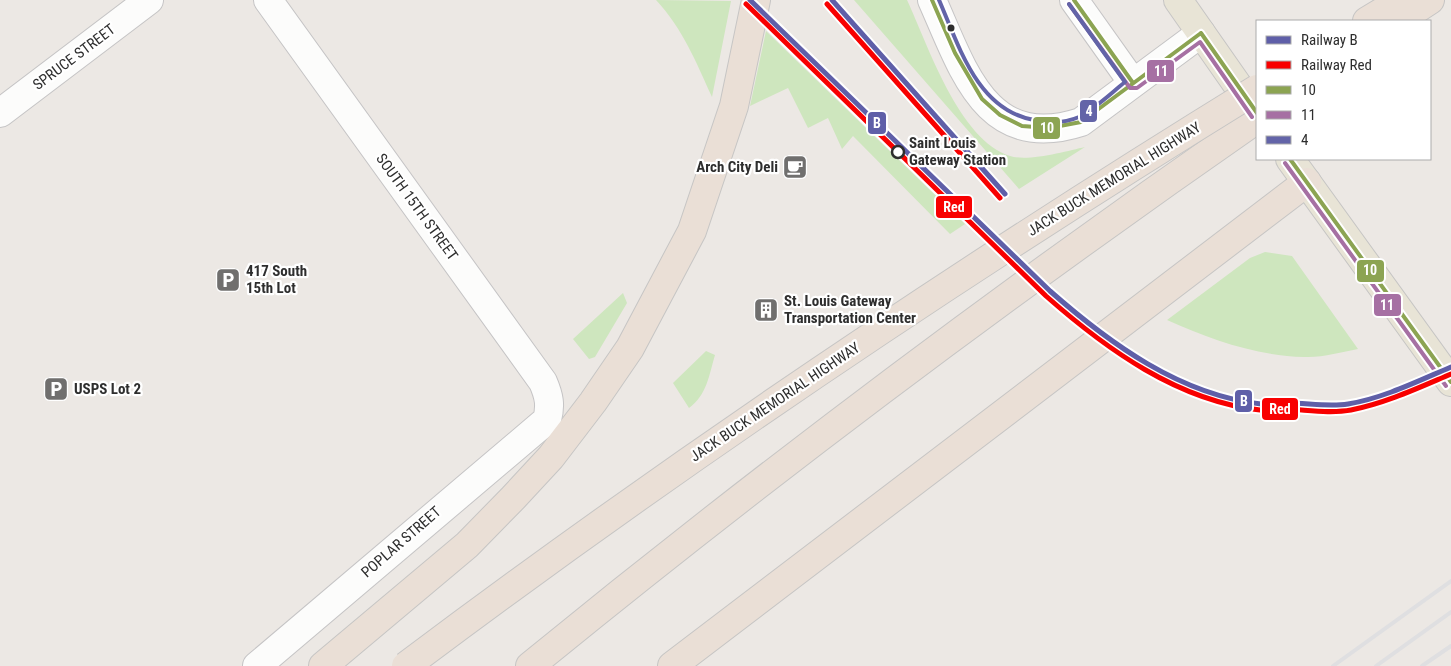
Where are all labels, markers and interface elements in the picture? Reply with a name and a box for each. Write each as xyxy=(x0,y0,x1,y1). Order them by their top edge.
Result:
street label: SPRUCE STREET xyxy=(29,20,119,94)
legend xyxy=(1256,20,1431,160)
unlabelled marker xyxy=(946,23,956,33)
text: Railway B xyxy=(1301,31,1358,49)
text: Railway Red xyxy=(1301,56,1372,74)
line badge: 11 xyxy=(1146,59,1175,83)
text: 11 xyxy=(1154,63,1168,79)
text: 10 xyxy=(1301,81,1316,99)
line badge: 4 xyxy=(1079,99,1098,123)
text: 4 xyxy=(1085,103,1093,119)
text: 11 xyxy=(1301,106,1316,124)
line badge: B xyxy=(867,111,887,135)
text: B xyxy=(873,115,881,131)
line badge: 10 xyxy=(1032,116,1061,140)
street label: JACK BUCK MEMORIAL HIGHWAY xyxy=(1024,118,1204,240)
text: 10 xyxy=(1040,120,1054,136)
text: 4 xyxy=(1301,131,1308,149)
place label: Saint Louis Gateway Station xyxy=(909,134,1006,169)
marker: Saint Louis Gateway Station xyxy=(891,145,905,159)
street label: SOUTH 15TH STREET xyxy=(372,150,462,264)
cafe icon: Arch City Deli xyxy=(782,154,808,180)
place label: Arch City Deli xyxy=(696,158,778,176)
line badge: Red xyxy=(935,195,973,219)
text: Red xyxy=(943,199,965,215)
line badge: 10 xyxy=(1356,259,1385,283)
place label: 417 South 15th Lot xyxy=(246,262,307,297)
text: 10 xyxy=(1363,262,1377,278)
parking icon: 417 South 15th Lot xyxy=(215,267,241,293)
place label: St. Louis Gateway Transportation Center xyxy=(784,292,916,327)
line badge: 11 xyxy=(1373,293,1402,317)
building icon: St. Louis Gateway Transportation Center xyxy=(753,297,779,323)
text: 11 xyxy=(1380,297,1394,313)
street label: JACK BUCK MEMORIAL HIGHWAY xyxy=(687,338,863,466)
parking icon: USPS Lot 2 xyxy=(43,376,69,402)
place label: USPS Lot 2 xyxy=(74,380,141,398)
line badge: B xyxy=(1234,389,1253,413)
text: B xyxy=(1240,393,1248,409)
line badge: Red xyxy=(1261,397,1299,421)
text: Red xyxy=(1269,401,1291,417)
street label: POPLAR STREET xyxy=(358,502,445,581)

